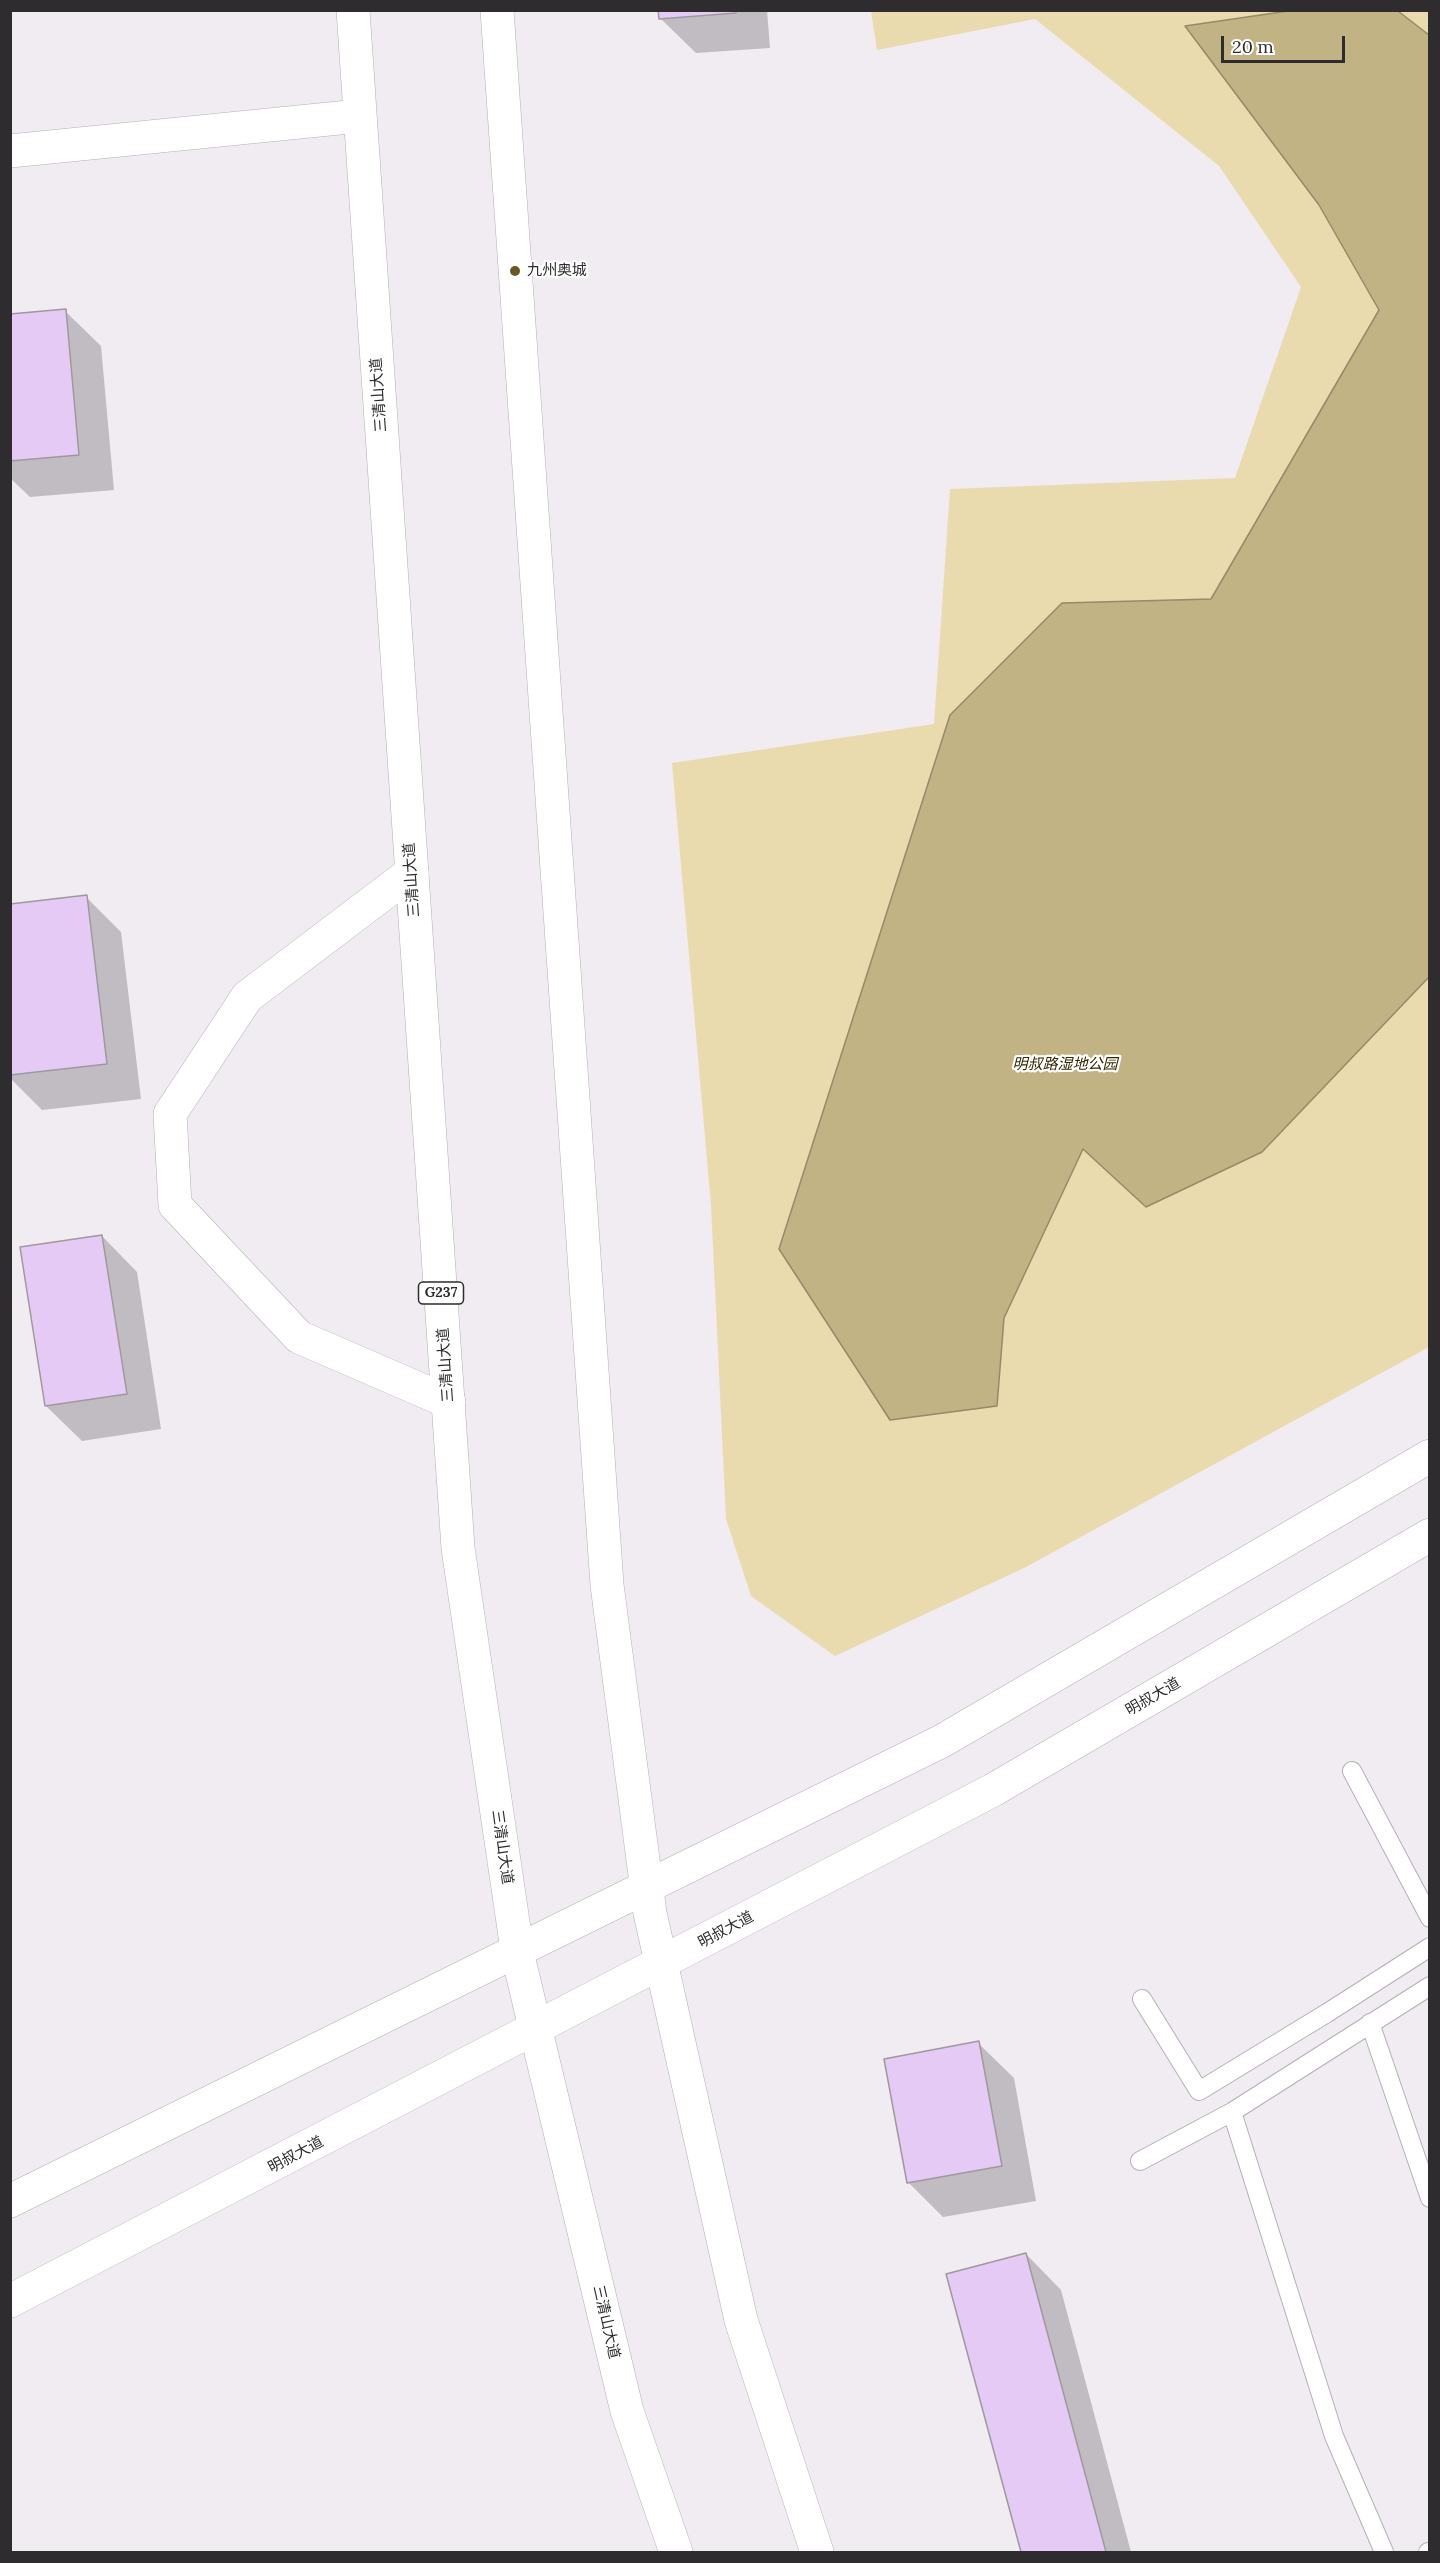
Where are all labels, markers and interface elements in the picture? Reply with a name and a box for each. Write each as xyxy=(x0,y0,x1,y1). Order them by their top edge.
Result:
scale bar xyxy=(1224,24,1348,62)
text: 20 m xyxy=(1232,35,1274,58)
place label: 九州奥城 xyxy=(527,262,587,280)
marker: 九州奥城 xyxy=(508,264,522,278)
street label: 三清山大道 xyxy=(367,357,391,433)
street label: 三清山大道 xyxy=(400,842,424,918)
park label: 明叔路湿地公园 xyxy=(1013,1056,1117,1074)
road number: G237 xyxy=(418,1282,464,1304)
street label: 三清山大道 xyxy=(434,1327,458,1403)
street label: 明叔大道 xyxy=(1123,1674,1183,1720)
street label: 三清山大道 xyxy=(488,1809,516,1885)
street label: 明叔大道 xyxy=(695,1908,757,1952)
street label: 明叔大道 xyxy=(265,2133,327,2177)
street label: 三清山大道 xyxy=(589,2283,623,2361)

